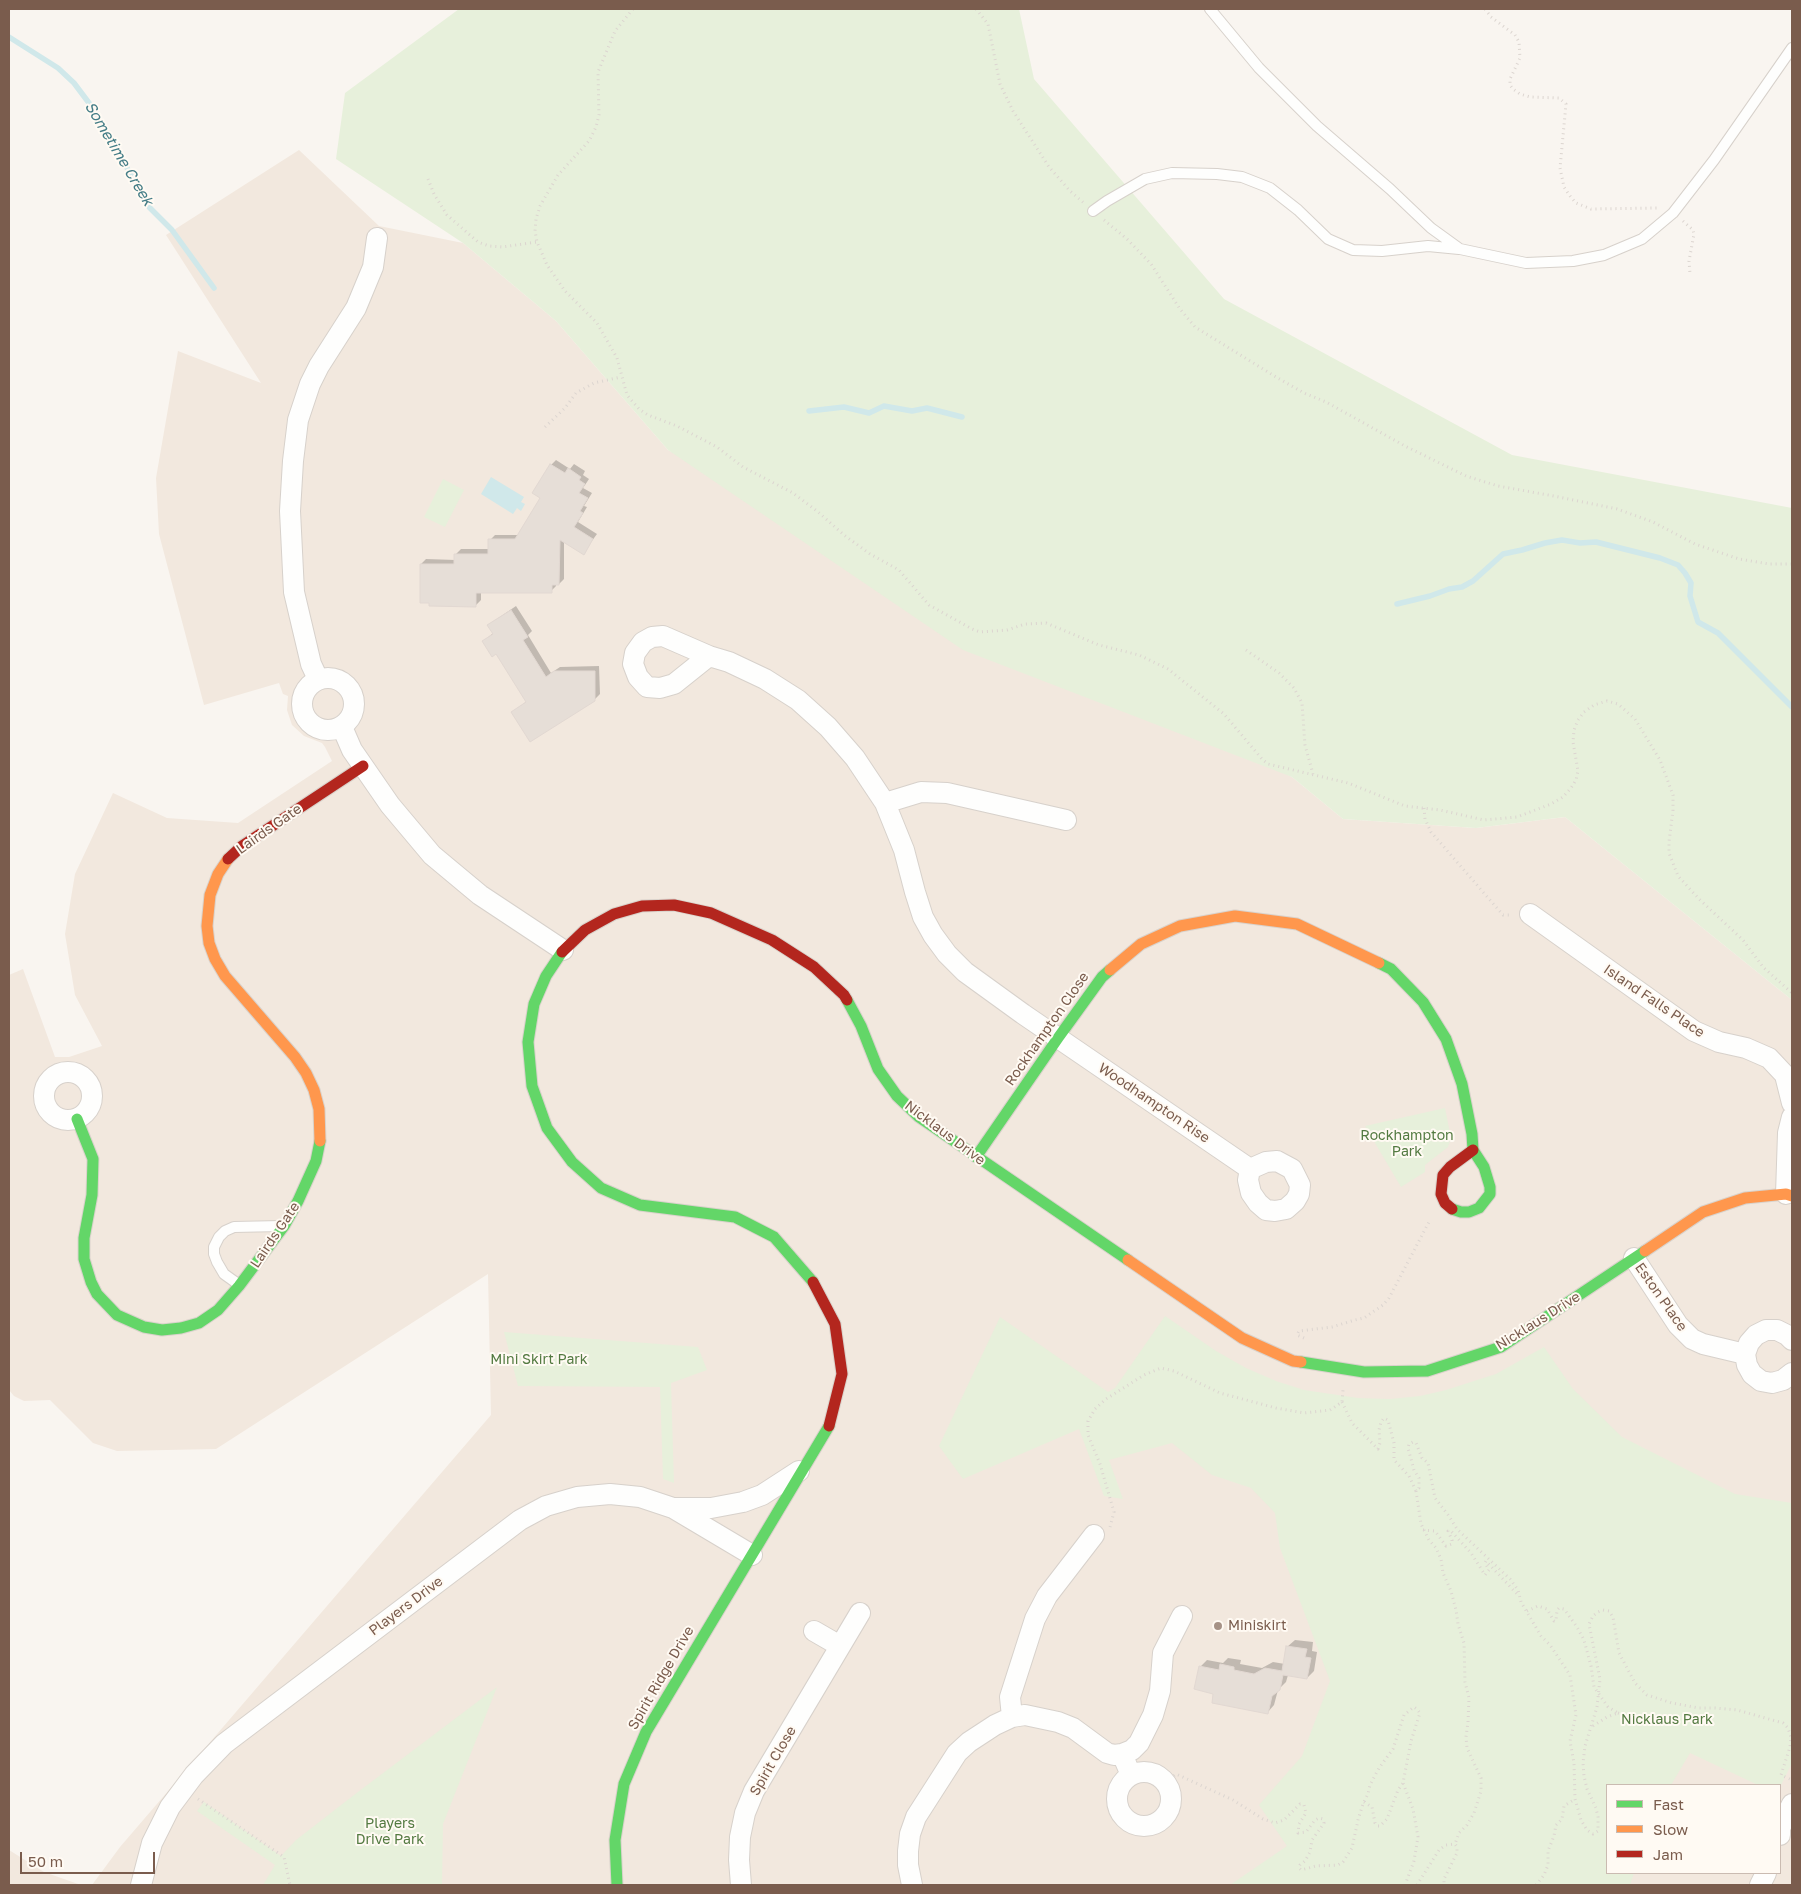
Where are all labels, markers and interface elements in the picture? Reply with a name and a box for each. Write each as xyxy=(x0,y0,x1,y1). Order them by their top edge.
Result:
water label: Sometime Creek xyxy=(81,99,157,209)
street label: Lairds Gate xyxy=(233,800,305,858)
street label: Island Falls Place xyxy=(1600,961,1708,1041)
street label: Rockhampton Close xyxy=(1001,969,1093,1089)
street label: Woodhampton Rise xyxy=(1095,1059,1213,1147)
street label: Nicklaus Drive xyxy=(901,1097,989,1169)
park label: Rockhampton Park xyxy=(1360,1128,1454,1160)
street label: Lairds Gate xyxy=(247,1199,303,1271)
street label: Eston Place xyxy=(1631,1260,1691,1334)
street label: Nicklaus Drive xyxy=(1493,1288,1583,1354)
park label: Mini Skirt Park xyxy=(490,1352,588,1368)
street label: Players Drive xyxy=(366,1573,446,1639)
place label: Miniskirt xyxy=(1228,1618,1287,1634)
marker: Miniskirt xyxy=(1212,1620,1224,1632)
street label: Spirit Ridge Drive xyxy=(625,1623,697,1733)
park label: Nicklaus Park xyxy=(1621,1712,1713,1728)
street label: Spirit Close xyxy=(746,1723,800,1799)
legend xyxy=(1606,1784,1781,1874)
text: Fast xyxy=(1653,1795,1684,1813)
park label: Players Drive Park xyxy=(356,1816,424,1848)
text: Slow xyxy=(1653,1820,1688,1838)
scale bar xyxy=(22,1842,158,1874)
text: Jam xyxy=(1653,1845,1683,1863)
text: 50 m xyxy=(28,1852,63,1870)

